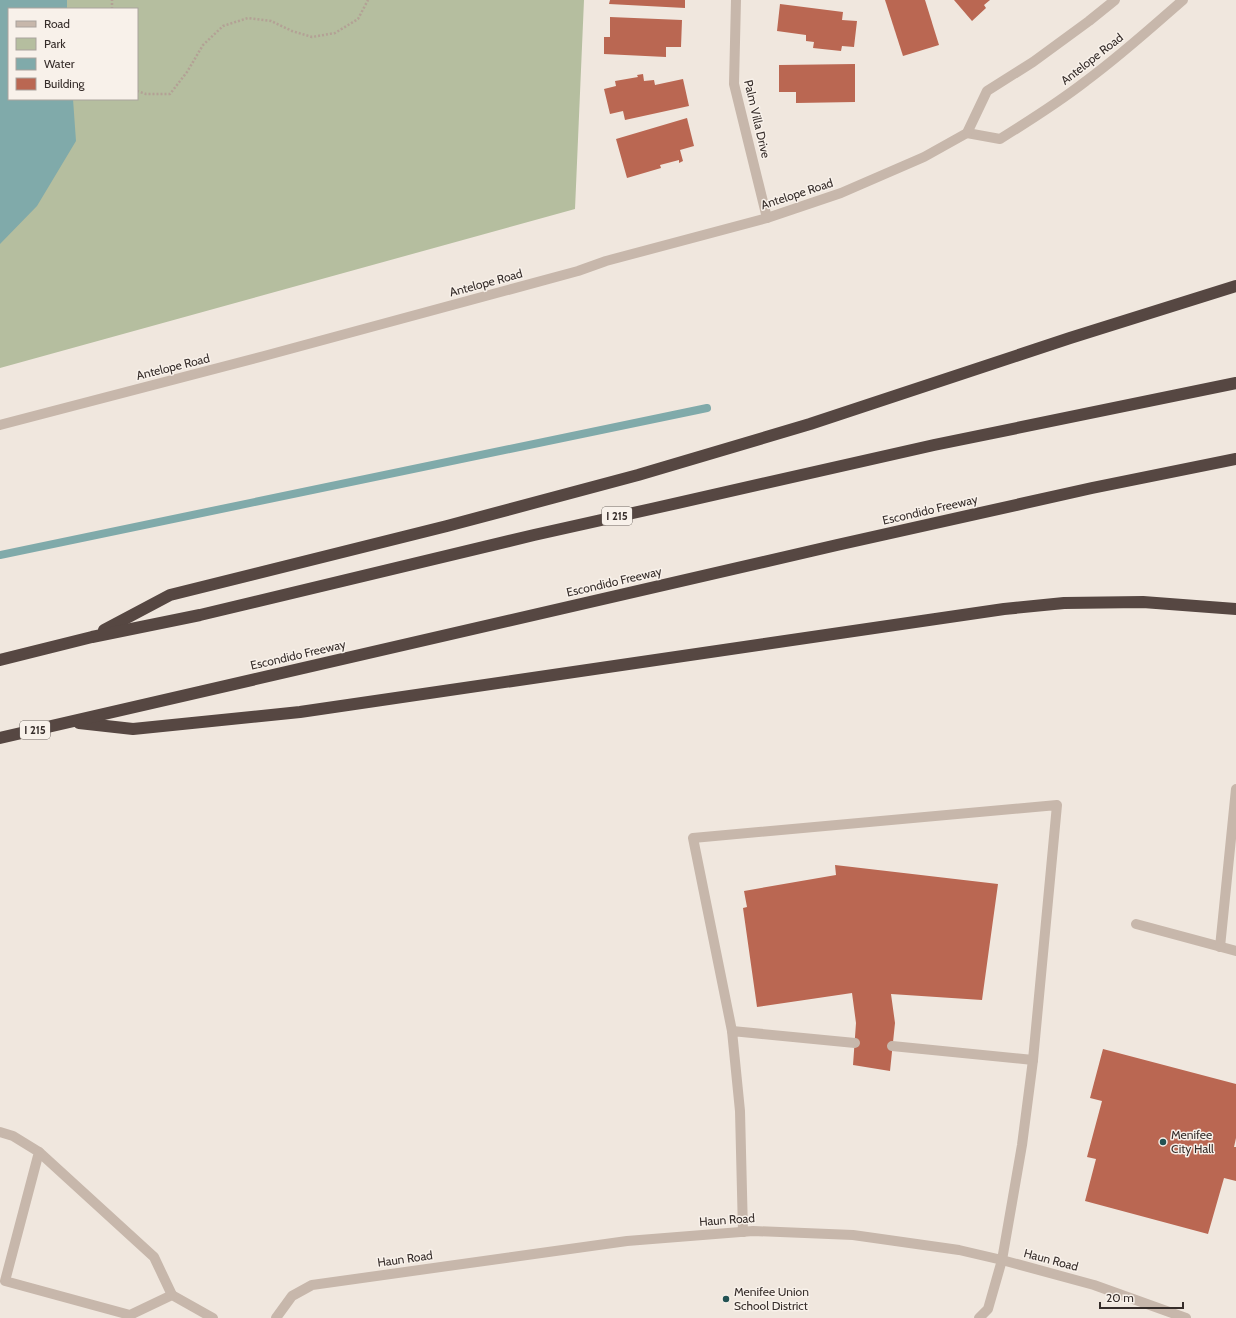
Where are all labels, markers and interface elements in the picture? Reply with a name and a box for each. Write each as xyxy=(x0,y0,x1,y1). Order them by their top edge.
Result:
legend xyxy=(8,8,138,100)
text: Road xyxy=(44,16,70,31)
street label: Antelope Road xyxy=(1057,30,1126,88)
text: Park xyxy=(44,36,66,51)
text: Water xyxy=(44,56,75,71)
text: Building xyxy=(44,76,86,91)
street label: Palm Villa Drive xyxy=(741,78,774,160)
street label: Antelope Road xyxy=(759,175,835,212)
street label: Antelope Road xyxy=(448,266,524,299)
street label: Antelope Road xyxy=(135,350,211,383)
street label: Escondido Freeway xyxy=(881,491,979,528)
road number: I 215 xyxy=(602,507,632,525)
street label: Escondido Freeway xyxy=(565,563,663,600)
street label: Escondido Freeway xyxy=(249,636,347,673)
road number: I 215 xyxy=(20,721,50,739)
place label: Menifee City Hall xyxy=(1171,1127,1214,1156)
marker: Menifee City Hall xyxy=(1158,1137,1168,1147)
street label: Haun Road xyxy=(699,1210,755,1229)
street label: Haun Road xyxy=(1022,1245,1080,1274)
street label: Haun Road xyxy=(376,1247,434,1270)
place label: Menifee Union School District xyxy=(734,1284,809,1313)
scale bar xyxy=(1100,1284,1183,1310)
text: 20 m xyxy=(1106,1290,1134,1305)
marker: Menifee Union School District xyxy=(721,1294,731,1304)

